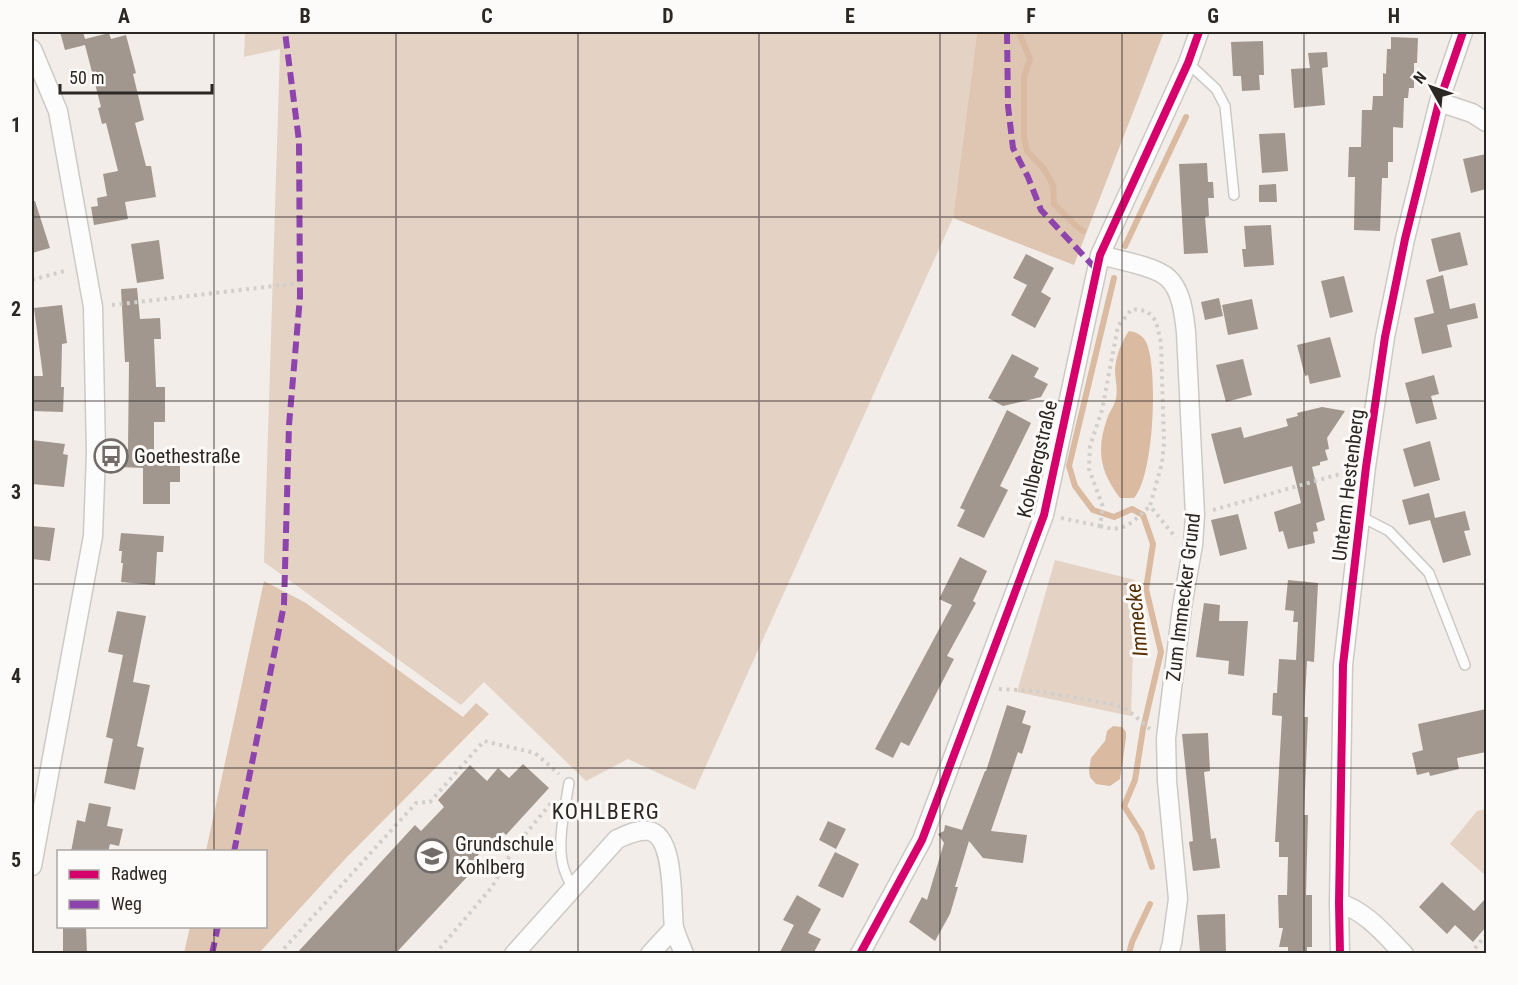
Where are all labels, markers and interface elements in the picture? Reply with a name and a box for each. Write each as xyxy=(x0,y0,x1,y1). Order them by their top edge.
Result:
text: A xyxy=(118,4,130,28)
text: B xyxy=(299,4,311,28)
text: C xyxy=(481,4,493,28)
text: D xyxy=(662,4,674,28)
text: E xyxy=(845,4,855,28)
text: F xyxy=(1026,4,1036,28)
text: G xyxy=(1207,4,1219,28)
text: H xyxy=(1388,4,1400,28)
scale bar xyxy=(60,57,212,95)
north arrow xyxy=(1401,57,1461,117)
text: 50 m xyxy=(69,67,104,88)
text: N xyxy=(1409,68,1430,88)
text: 1 xyxy=(11,113,21,137)
text: 2 xyxy=(11,297,21,321)
street label: Kohlbergstraße xyxy=(1012,398,1062,520)
street label: Unterm Hestenberg xyxy=(1327,408,1369,562)
bus stop icon: Goethestraße xyxy=(93,438,129,474)
place label: Goethestraße xyxy=(134,444,240,468)
text: 3 xyxy=(11,480,21,504)
street label: Zum Immecker Grund xyxy=(1161,511,1205,683)
water label: Immecke xyxy=(1121,582,1153,658)
text: 4 xyxy=(11,664,21,688)
district label: KOHLBERG xyxy=(552,799,660,824)
place label: Grundschule Kohlberg xyxy=(455,832,554,879)
school or university icon: Grundschule Kohlberg xyxy=(414,838,450,874)
text: 5 xyxy=(11,848,21,872)
legend xyxy=(57,850,267,928)
text: Radweg xyxy=(111,863,167,884)
text: Weg xyxy=(111,893,142,914)

